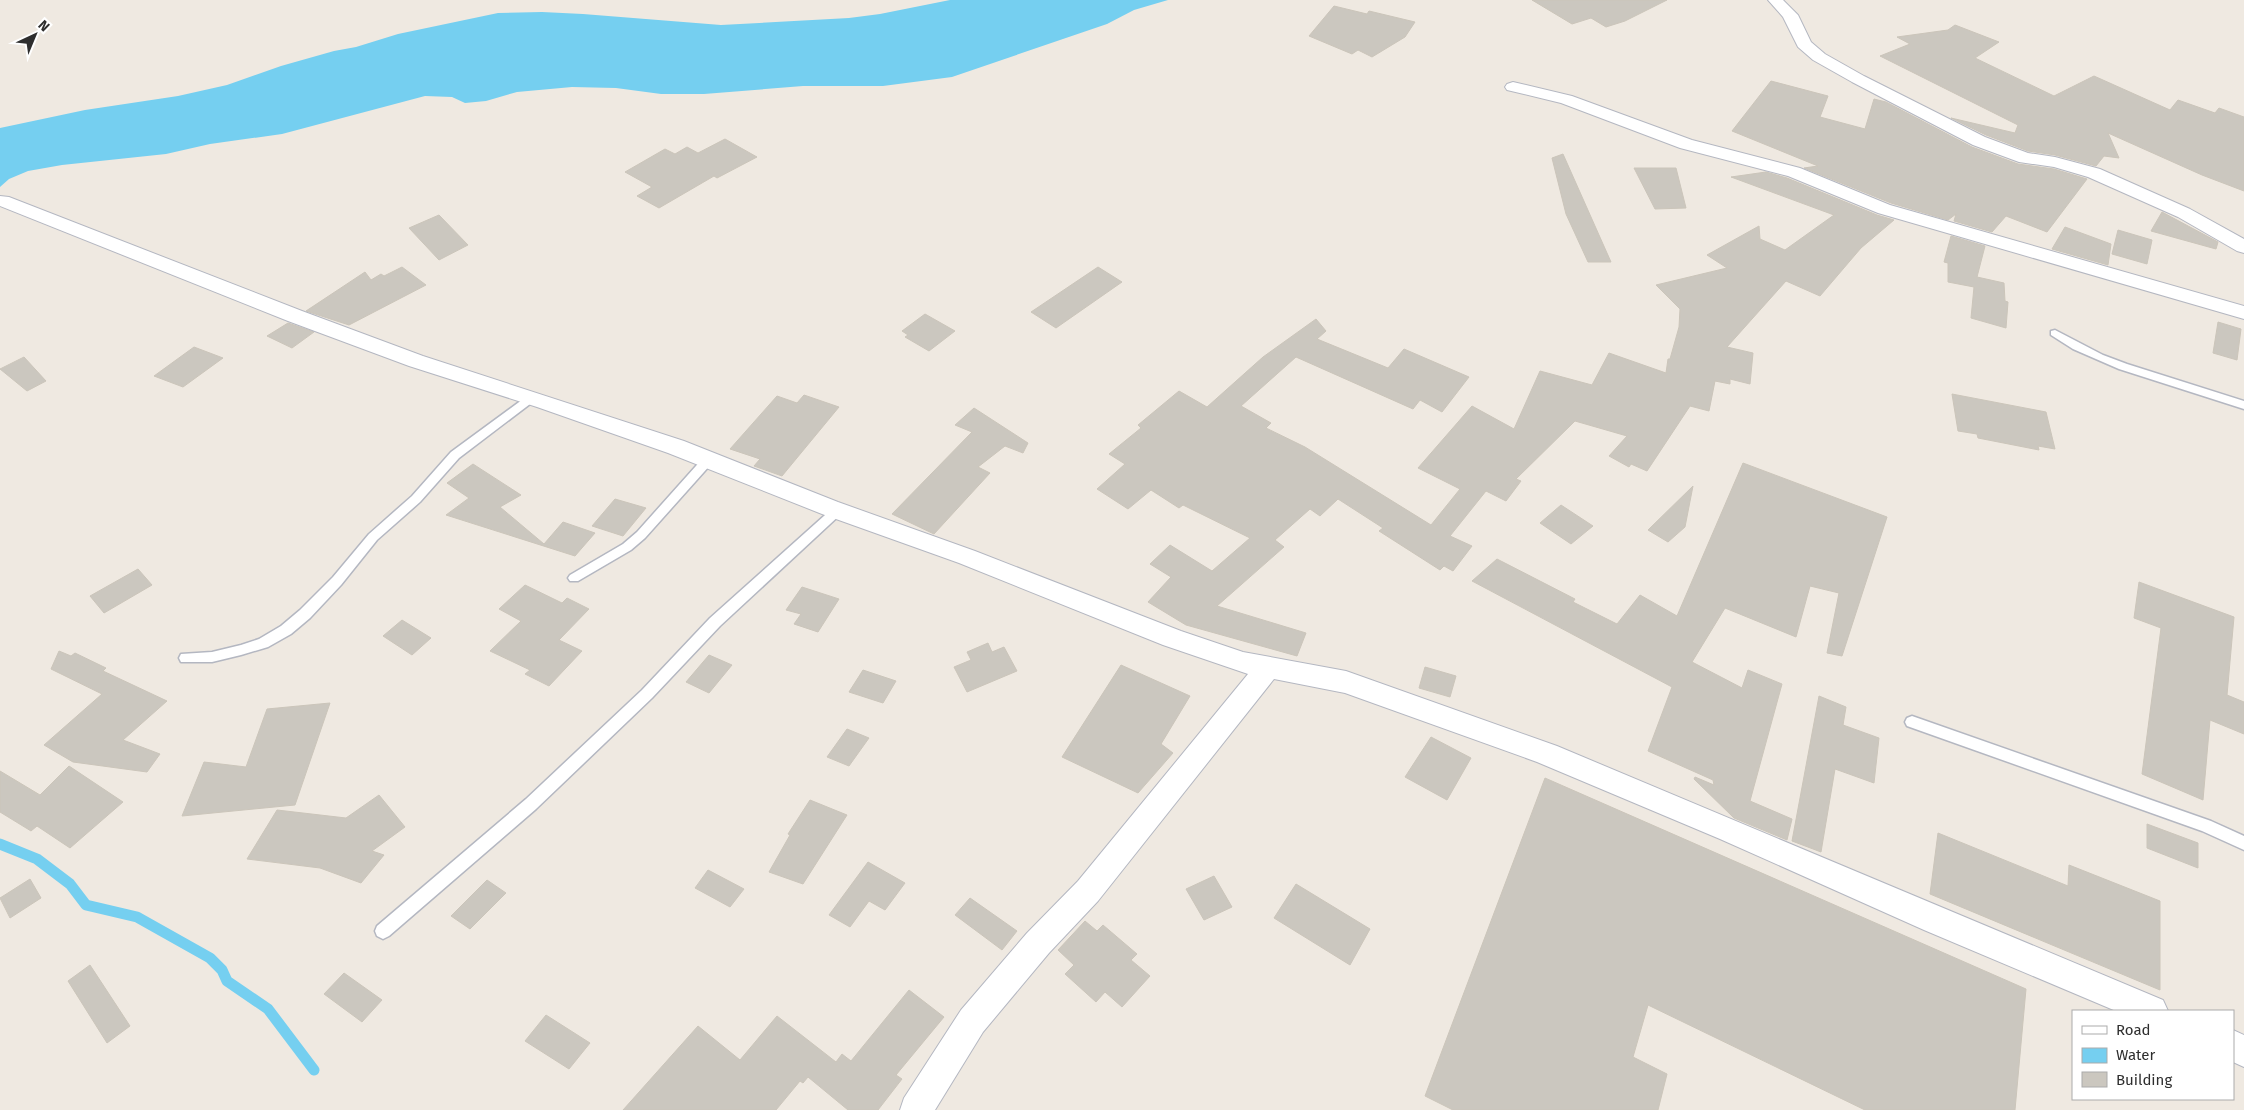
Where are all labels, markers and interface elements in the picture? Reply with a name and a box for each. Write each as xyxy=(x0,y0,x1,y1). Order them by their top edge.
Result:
north arrow xyxy=(10,10,60,60)
text: N xyxy=(34,17,53,35)
legend xyxy=(2072,1010,2234,1100)
text: Road xyxy=(2116,1021,2151,1039)
text: Water xyxy=(2116,1046,2155,1064)
text: Building xyxy=(2116,1071,2172,1089)

